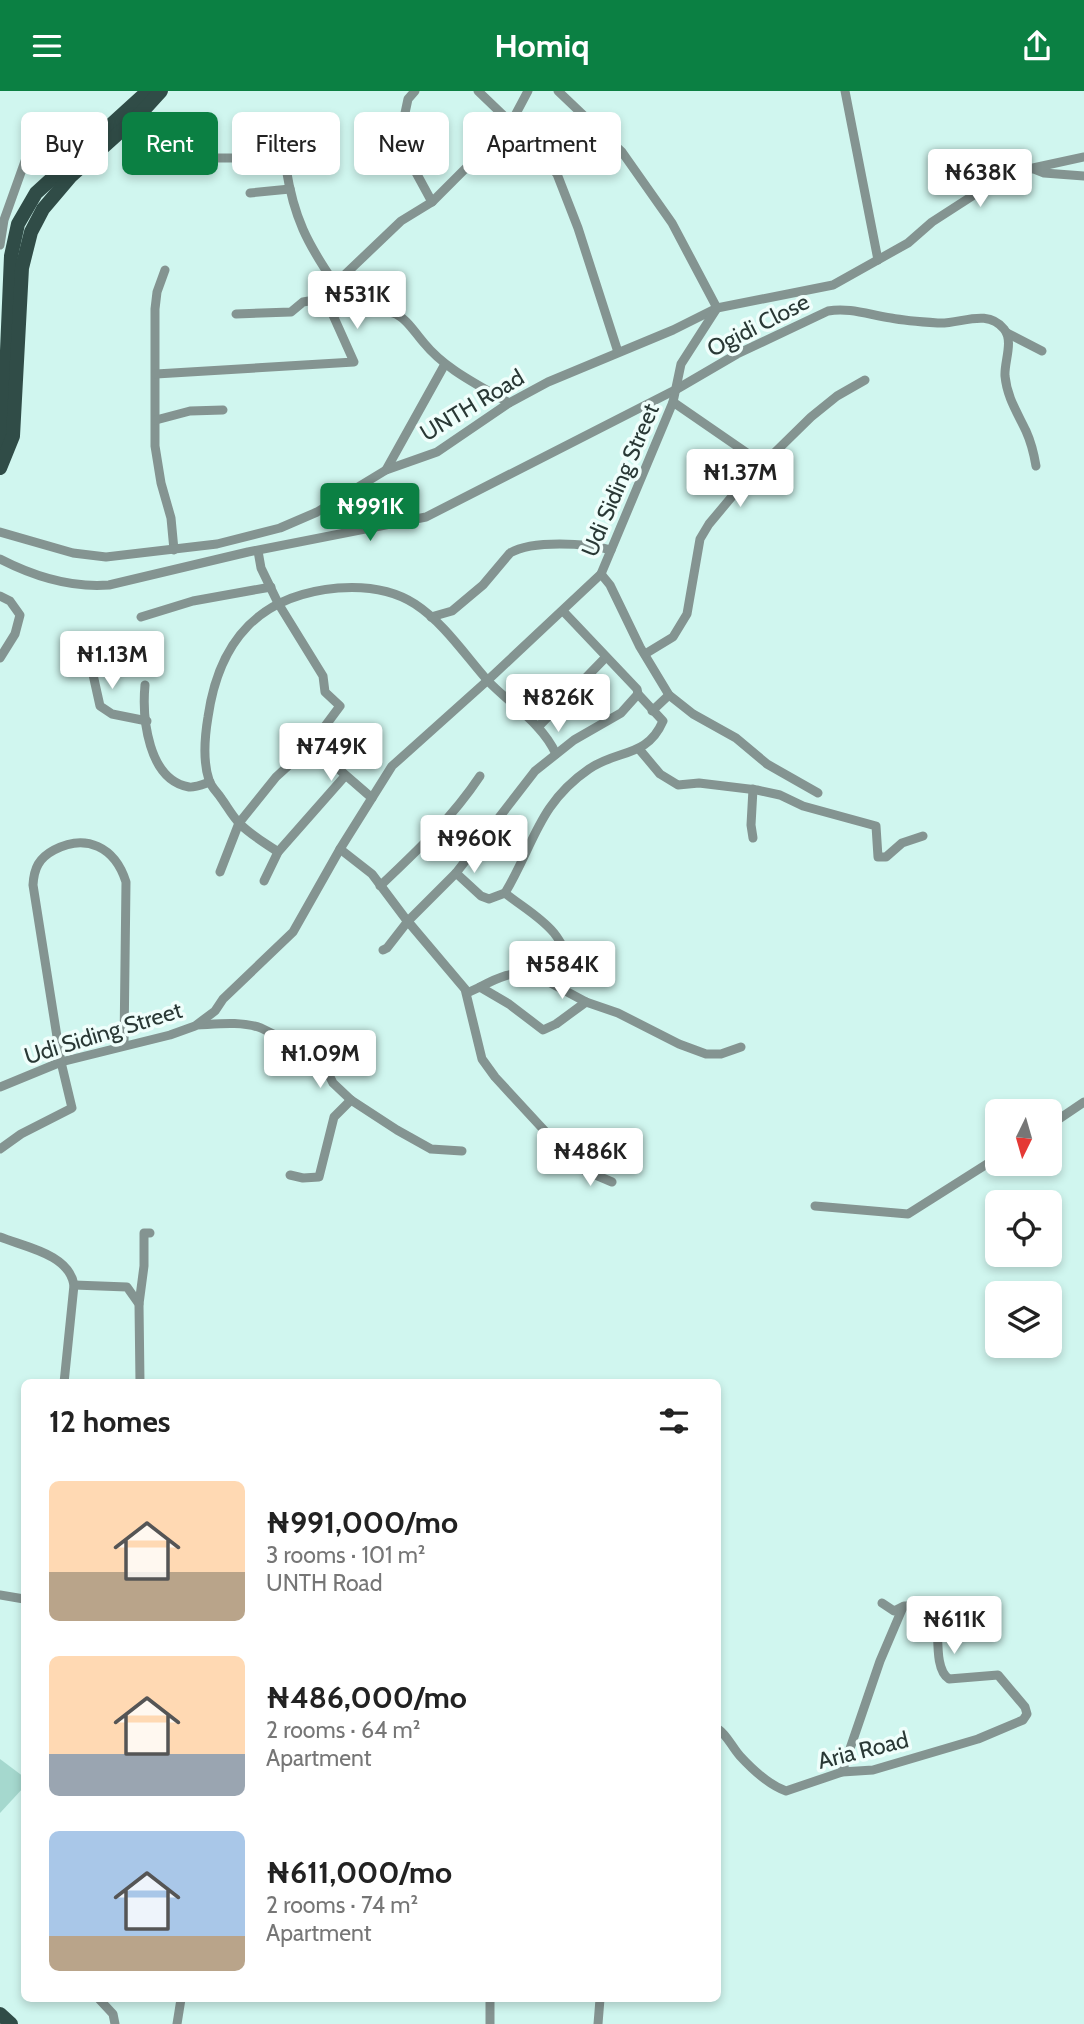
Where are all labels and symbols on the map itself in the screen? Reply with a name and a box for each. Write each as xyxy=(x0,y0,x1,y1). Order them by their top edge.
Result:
pin: ₦638K xyxy=(931,149,1029,209)
pin: ₦531K xyxy=(308,271,406,331)
street label: Ogidi Close xyxy=(702,287,814,363)
street label: UNTH Road xyxy=(415,363,529,447)
street label: Udi Siding Street xyxy=(575,399,665,561)
pin: ₦1.37M xyxy=(683,449,797,509)
pin: ₦991K xyxy=(321,483,419,543)
pin: ₦1.13M xyxy=(55,631,169,691)
pin: ₦826K xyxy=(509,675,607,734)
pin: ₦749K xyxy=(282,723,380,783)
pin: ₦960K xyxy=(425,815,523,875)
pin: ₦584K xyxy=(513,941,611,1001)
street label: Udi Siding Street xyxy=(21,996,186,1070)
pin: ₦1.09M xyxy=(263,1031,377,1090)
north arrow xyxy=(985,1099,1062,1176)
pin: ₦486K xyxy=(541,1129,639,1188)
pin: ₦611K xyxy=(905,1597,1003,1656)
street label: Aria Road xyxy=(815,1725,911,1775)

